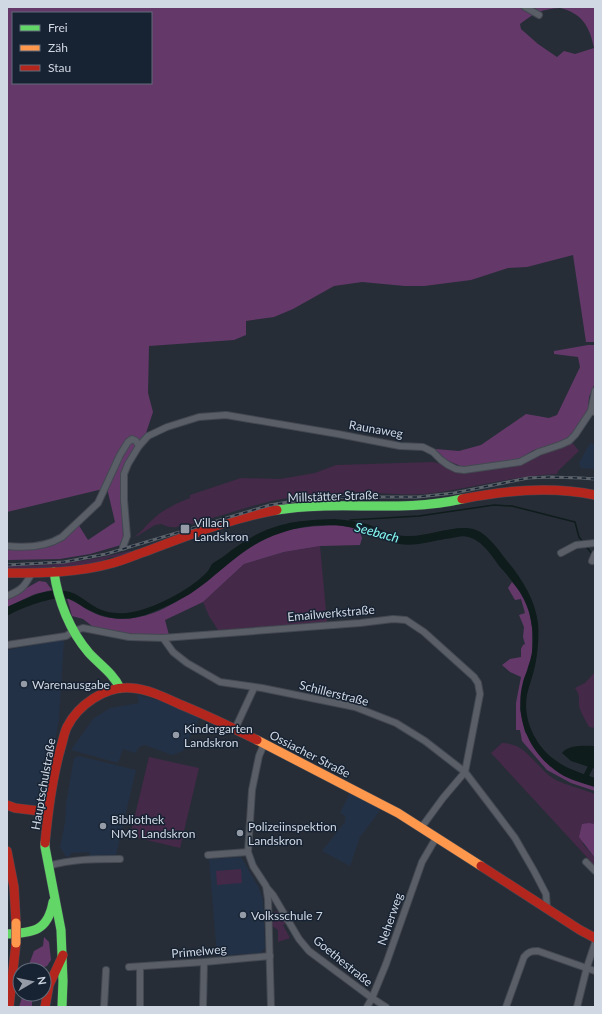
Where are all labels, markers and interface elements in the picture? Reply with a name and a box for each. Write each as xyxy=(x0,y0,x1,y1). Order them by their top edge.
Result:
legend xyxy=(12,12,152,84)
text: Frei xyxy=(48,20,68,35)
text: Zäh xyxy=(48,40,68,55)
text: Stau xyxy=(48,60,71,75)
street label: Raunaweg xyxy=(348,417,404,441)
street label: Millstätter Straße xyxy=(287,487,379,505)
place label: Villach Landskron xyxy=(194,515,248,544)
water label: Seebach xyxy=(353,518,401,546)
marker: Villach Landskron xyxy=(179,523,191,535)
street label: Emailwerkstraße xyxy=(287,602,375,624)
place label: Warenausgabe xyxy=(32,677,110,692)
street label: Schillerstraße xyxy=(298,677,370,709)
marker: Warenausgabe xyxy=(19,679,29,689)
place label: Kindergarten Landskron xyxy=(184,721,253,750)
street label: Ossiacher Straße xyxy=(267,727,353,781)
marker: Kindergarten Landskron xyxy=(171,730,181,740)
street label: Hauptschulstraße xyxy=(28,737,58,831)
place label: Bibliothek NMS Landskron xyxy=(111,812,195,841)
place label: Polizeiinspektion Landskron xyxy=(248,819,337,848)
marker: Bibliothek NMS Landskron xyxy=(98,821,108,831)
marker: Polizeiinspektion Landskron xyxy=(235,828,245,838)
street label: Neherweg xyxy=(374,891,406,947)
place label: Volksschule 7 xyxy=(251,908,323,923)
marker: Volksschule 7 xyxy=(238,910,248,920)
street label: Goethestraße xyxy=(310,932,376,990)
street label: Primelweg xyxy=(171,941,227,961)
north arrow xyxy=(12,962,52,1002)
text: N xyxy=(35,975,49,986)

